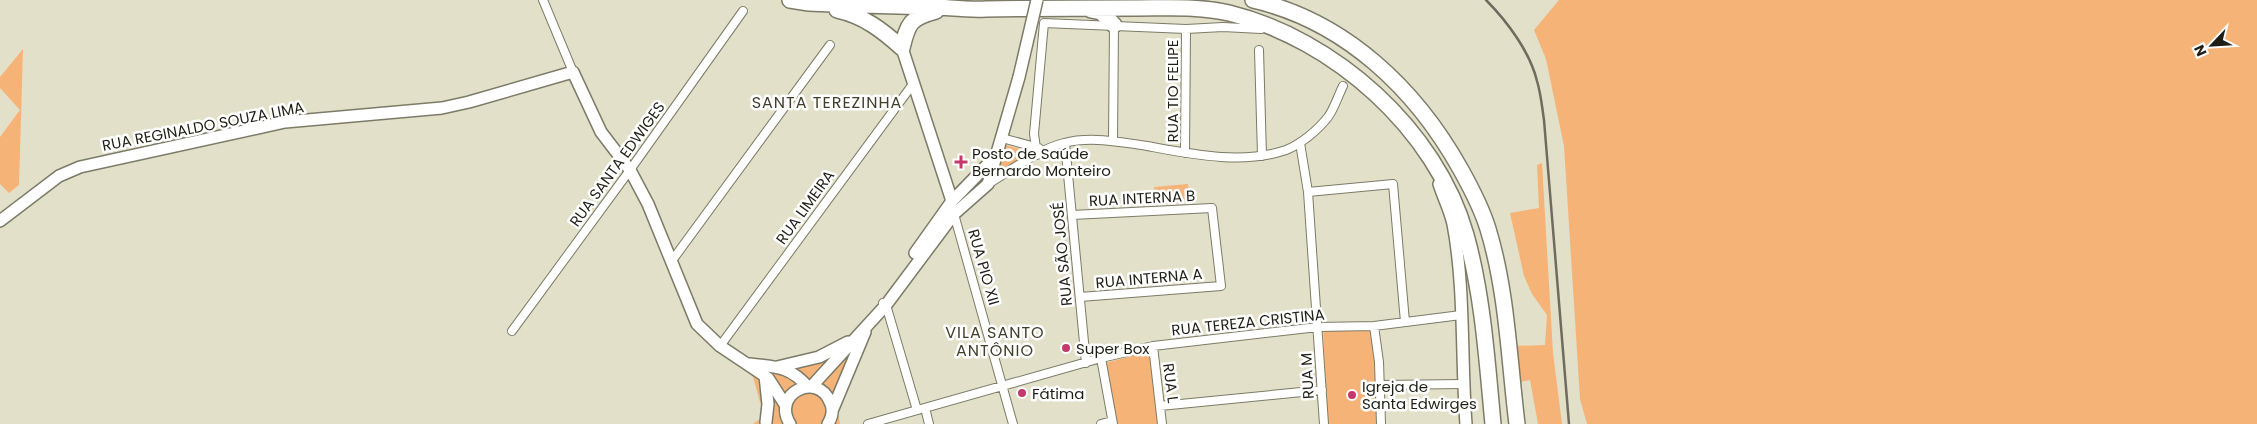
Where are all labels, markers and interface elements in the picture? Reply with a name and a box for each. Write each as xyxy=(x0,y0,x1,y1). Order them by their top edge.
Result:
north arrow xyxy=(2187,20,2237,70)
street label: RUA TIO FELIPE xyxy=(1162,40,1183,142)
text: N xyxy=(2189,41,2212,59)
district label: SANTA TEREZINHA xyxy=(752,91,902,114)
street label: RUA REGINALDO SOUZA LIMA xyxy=(100,96,306,156)
street label: RUA SANTA EDWIGES xyxy=(564,97,670,231)
place label: Posto de Saúde Bernardo Monteiro xyxy=(972,143,1111,181)
marker: Posto de Saúde Bernardo Monteiro xyxy=(954,155,968,169)
street label: RUA LIMEIRA xyxy=(771,166,839,248)
street label: RUA INTERNA B xyxy=(1088,185,1196,211)
street label: RUA SÃO JOSÉ xyxy=(1047,201,1077,307)
street label: RUA PIO XII xyxy=(963,227,1005,307)
street label: RUA INTERNA A xyxy=(1095,263,1203,293)
street label: RUA TEREZA CRISTINA xyxy=(1170,304,1326,340)
district label: VILA SANTO ANTÔNIO xyxy=(945,321,1045,362)
place label: Super Box xyxy=(1076,338,1149,359)
marker: Super Box xyxy=(1060,342,1072,354)
street label: RUA M xyxy=(1295,352,1319,400)
street label: RUA L xyxy=(1158,362,1184,405)
place label: Igreja de Santa Edwirges xyxy=(1362,376,1477,414)
place label: Fátima xyxy=(1032,383,1084,404)
marker: Fátima xyxy=(1016,387,1028,399)
marker: Igreja de Santa Edwirges xyxy=(1346,389,1358,401)

